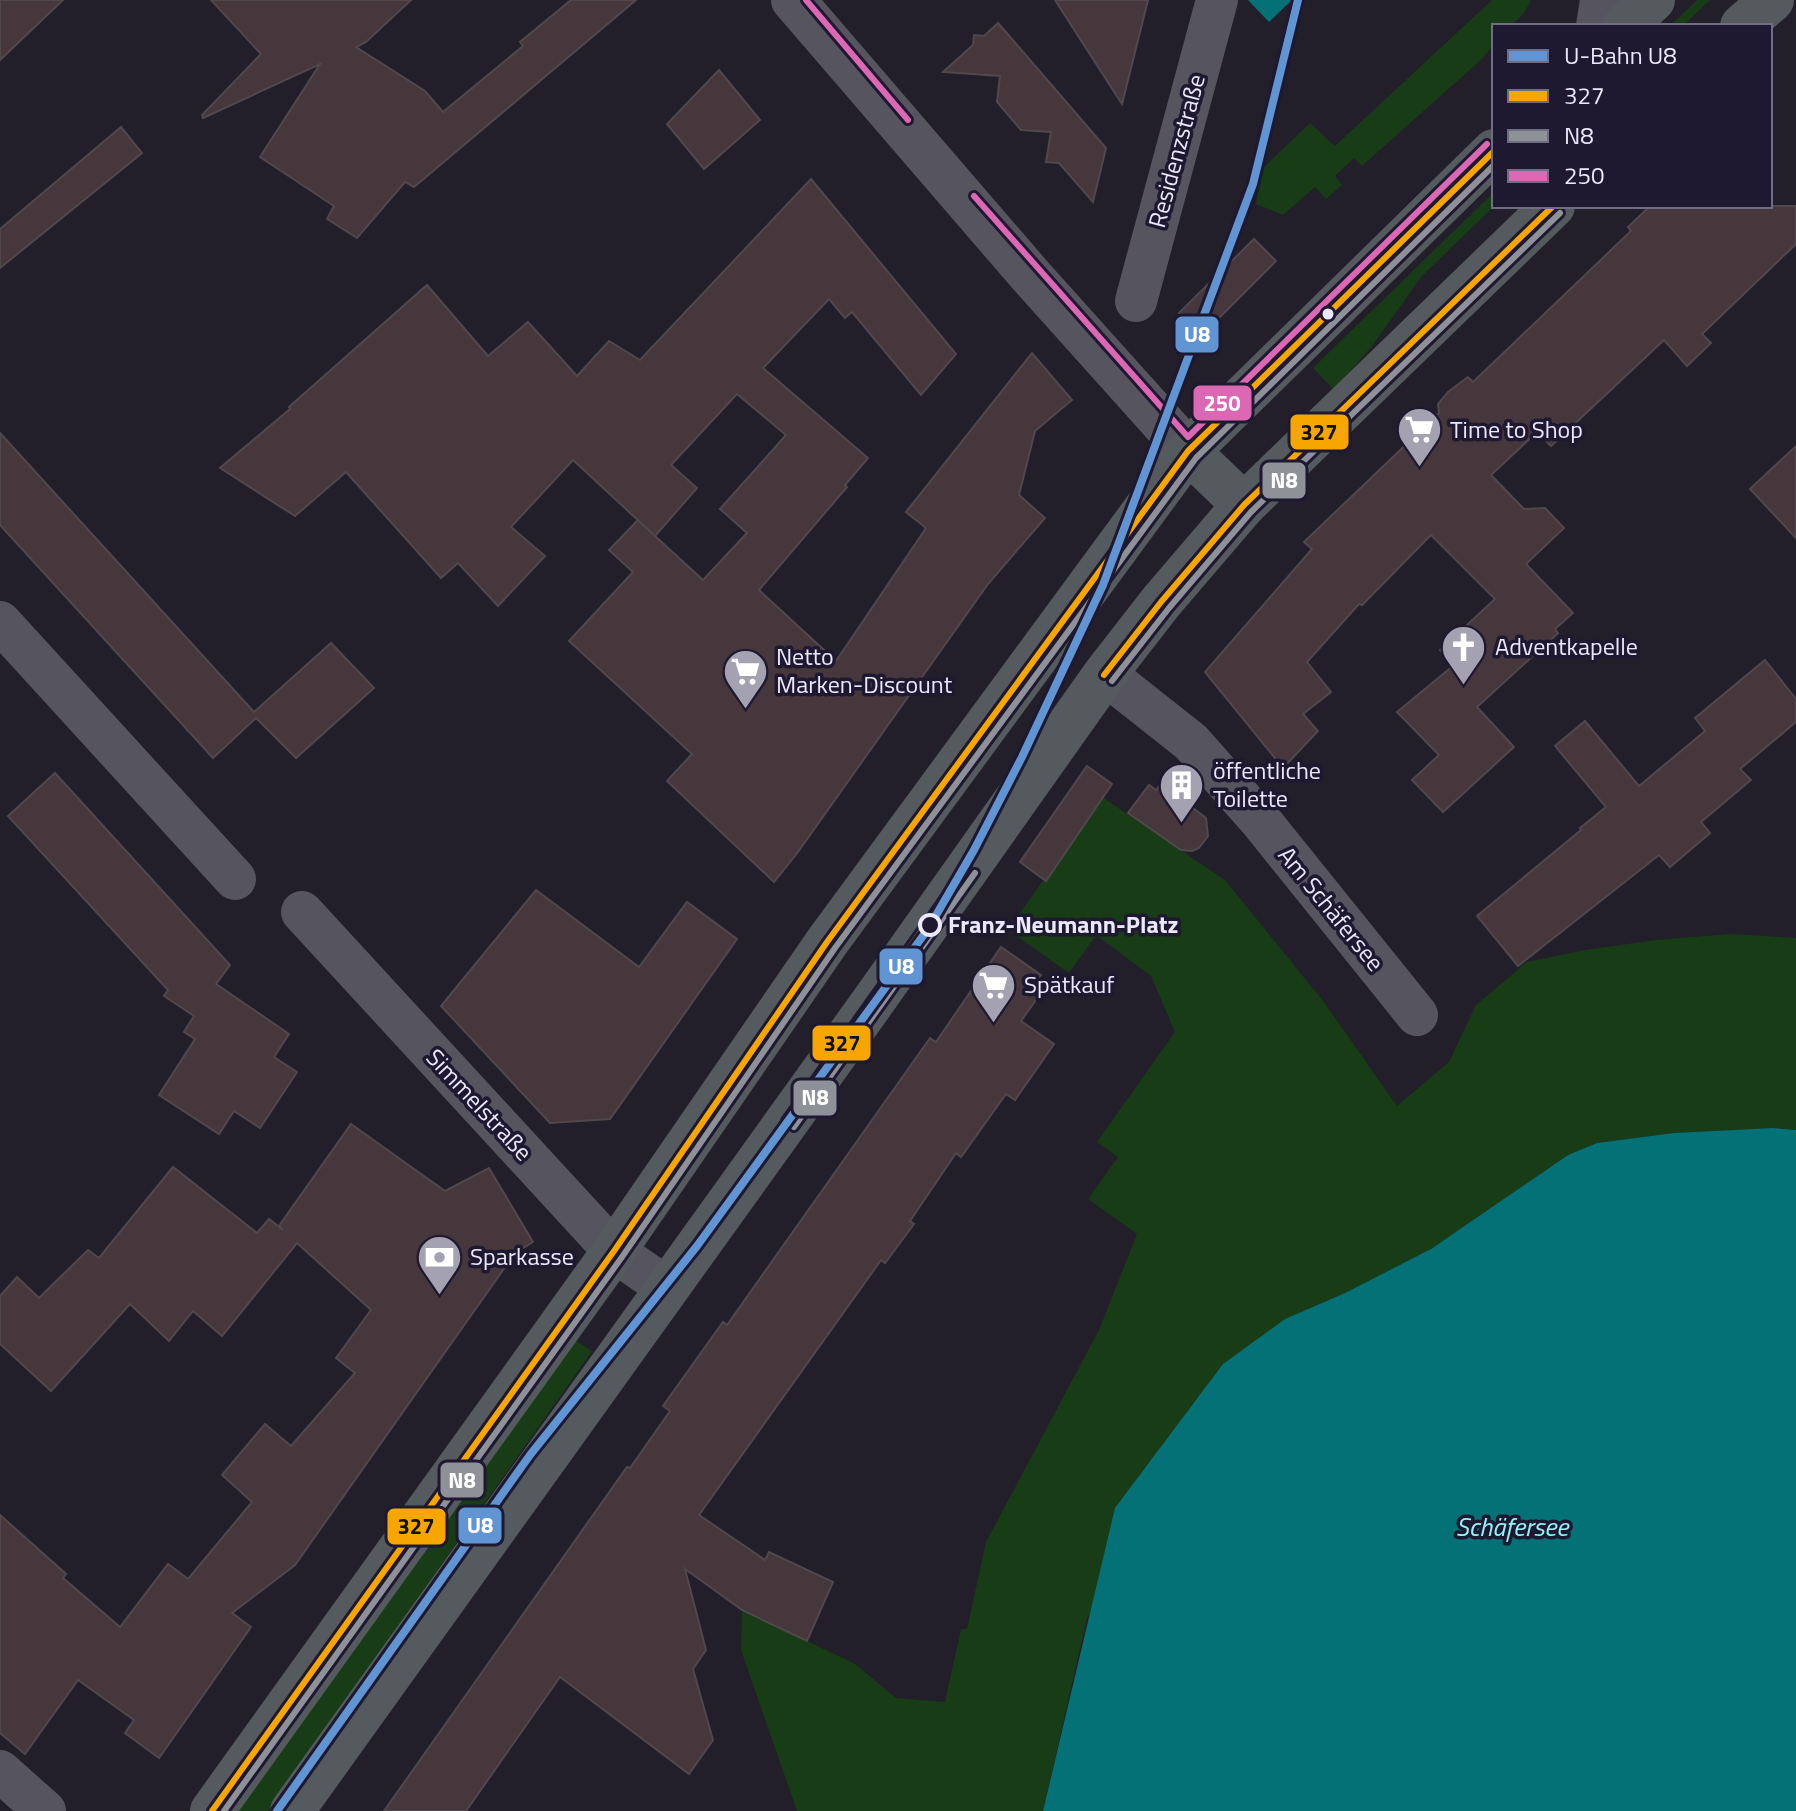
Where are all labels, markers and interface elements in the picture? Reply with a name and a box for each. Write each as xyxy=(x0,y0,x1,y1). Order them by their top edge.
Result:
legend xyxy=(1492,24,1772,208)
text: U-Bahn U8 xyxy=(1564,37,1677,73)
street label: Residenzstraße xyxy=(1138,70,1214,231)
text: 327 xyxy=(1564,77,1604,113)
text: N8 xyxy=(1564,117,1594,153)
text: 250 xyxy=(1564,157,1604,193)
unlabelled marker xyxy=(1320,306,1336,322)
line badge: U8 xyxy=(1174,315,1220,354)
text: U8 xyxy=(1184,317,1210,351)
line badge: 250 xyxy=(1192,384,1253,422)
text: 250 xyxy=(1204,386,1240,420)
supermarket icon: Time to Shop xyxy=(1395,406,1443,469)
place label: Time to Shop xyxy=(1450,411,1583,447)
line badge: 327 xyxy=(1289,413,1350,451)
text: 327 xyxy=(1301,415,1337,449)
line badge: N8 xyxy=(1261,461,1307,500)
text: N8 xyxy=(1270,463,1298,497)
church icon: Adventkapelle xyxy=(1440,623,1488,686)
place label: Adventkapelle xyxy=(1495,628,1638,664)
place label: Netto Marken-Discount xyxy=(776,638,953,702)
supermarket icon: Netto Marken-Discount xyxy=(721,647,769,710)
place label: öffentliche Toilette xyxy=(1213,752,1321,816)
building icon: öffentliche Toilette xyxy=(1158,761,1206,824)
street label: Am Schäfersee xyxy=(1270,838,1393,979)
place label: Franz-Neumann-Platz xyxy=(948,906,1178,942)
marker: Franz-Neumann-Platz xyxy=(919,914,941,936)
line badge: U8 xyxy=(878,947,924,986)
text: U8 xyxy=(888,949,914,983)
supermarket icon: Spätkauf xyxy=(969,961,1017,1024)
place label: Spätkauf xyxy=(1024,966,1114,1002)
line badge: 327 xyxy=(811,1024,872,1062)
text: 327 xyxy=(824,1026,860,1060)
street label: Simmelstraße xyxy=(418,1040,541,1168)
line badge: N8 xyxy=(792,1079,838,1117)
text: N8 xyxy=(801,1080,829,1114)
bank icon: Sparkasse xyxy=(415,1233,463,1296)
place label: Sparkasse xyxy=(470,1238,574,1274)
line badge: N8 xyxy=(439,1461,485,1499)
text: N8 xyxy=(448,1463,476,1497)
line badge: U8 xyxy=(457,1506,503,1545)
line badge: 327 xyxy=(386,1507,447,1546)
water label: Schäfersee xyxy=(1456,1507,1570,1546)
text: U8 xyxy=(467,1508,493,1542)
text: 327 xyxy=(398,1509,434,1543)

